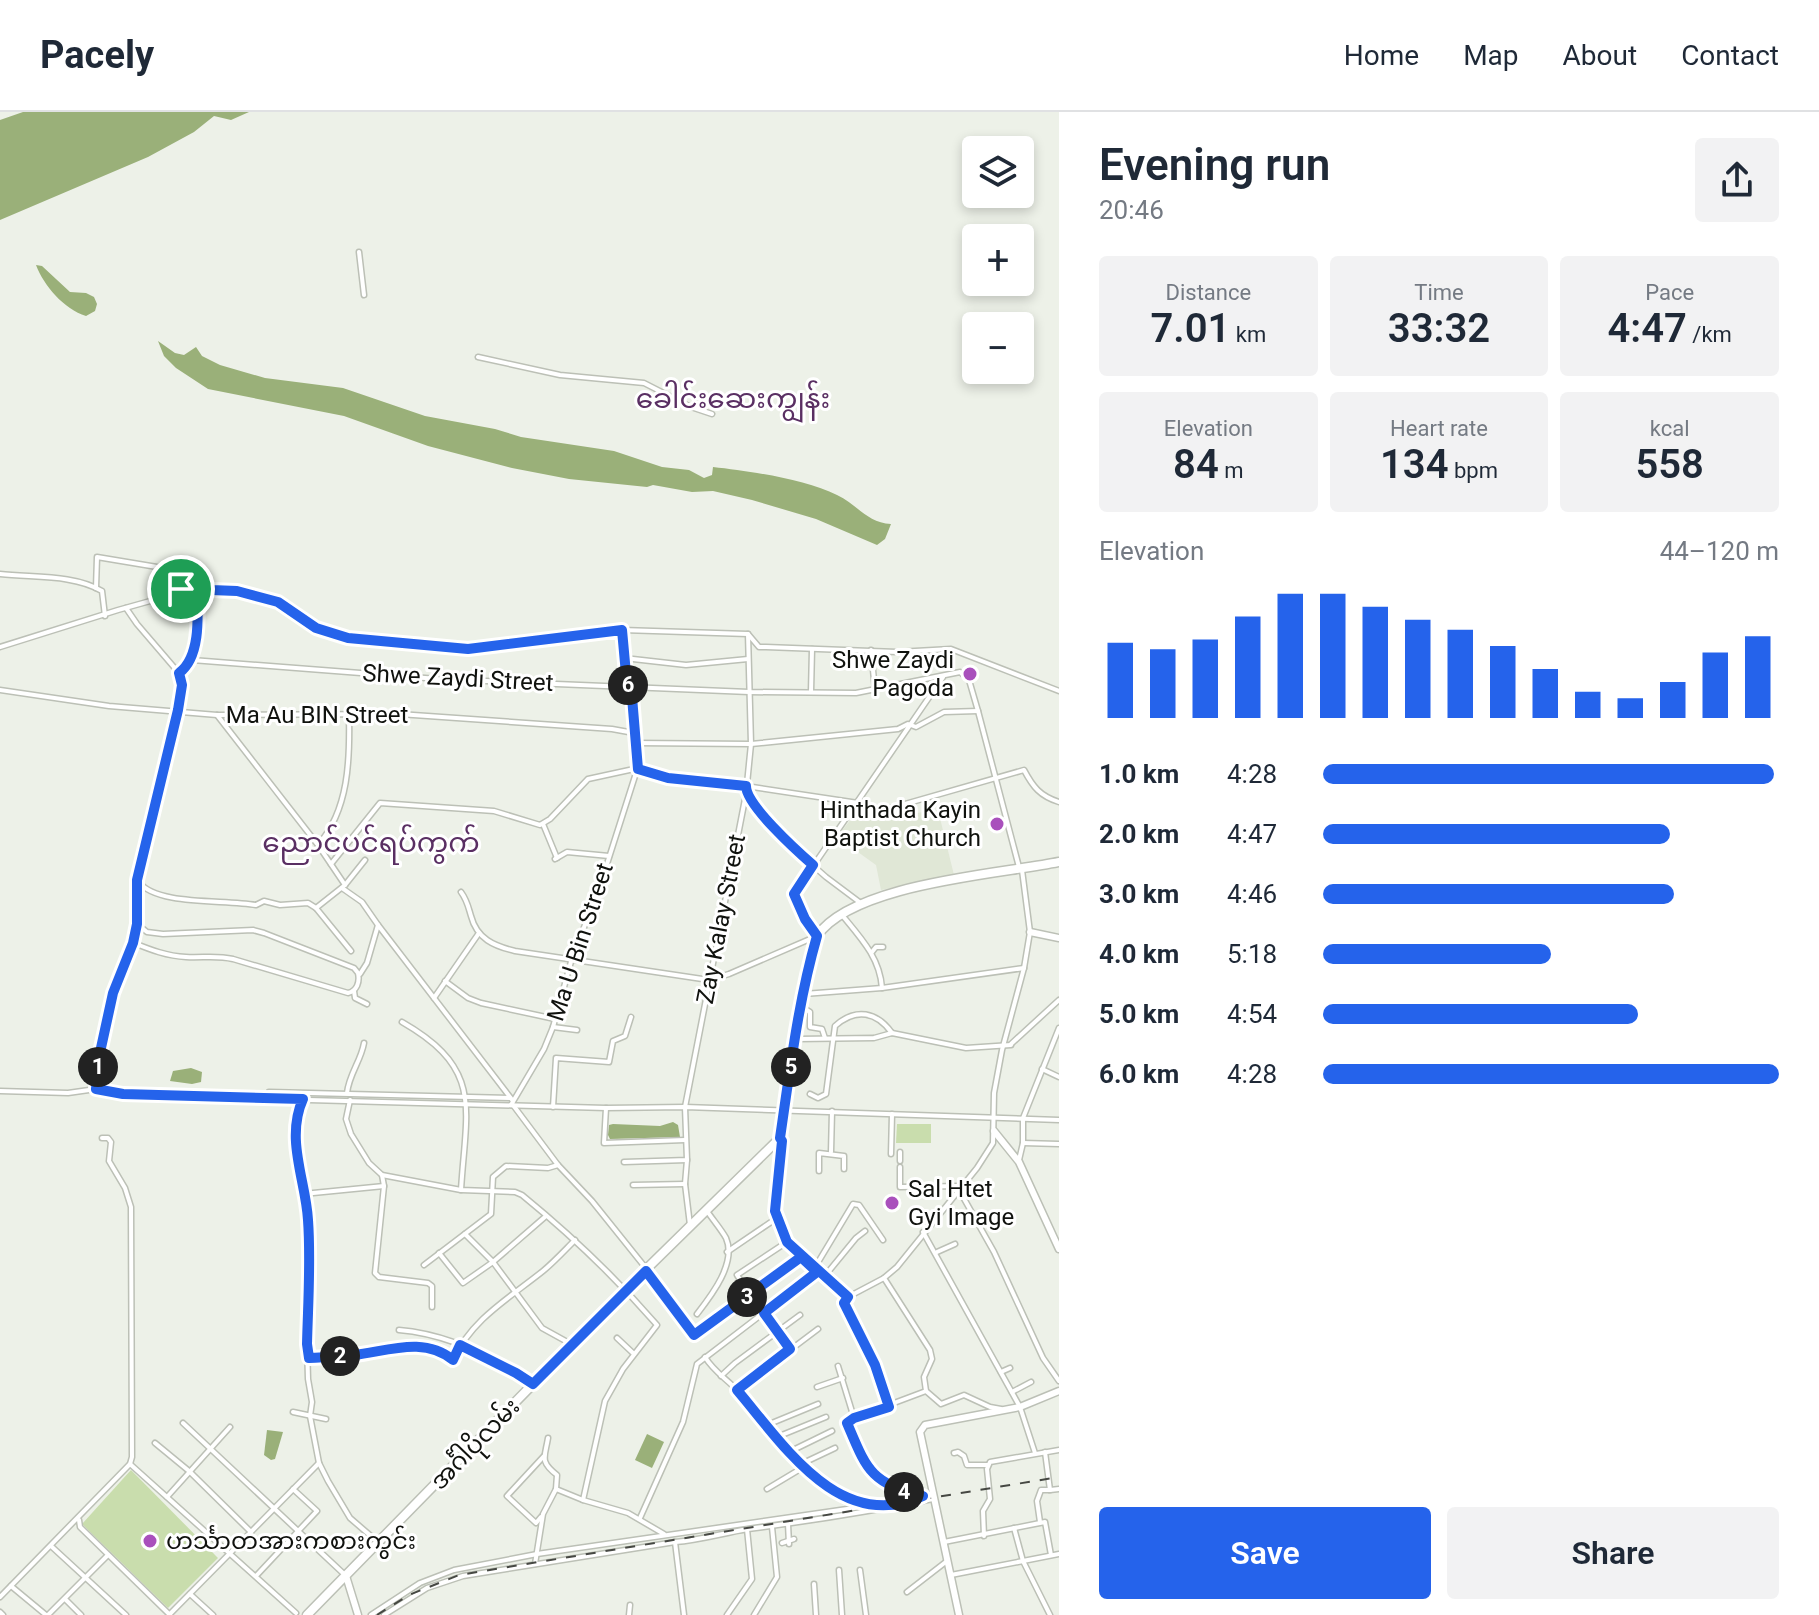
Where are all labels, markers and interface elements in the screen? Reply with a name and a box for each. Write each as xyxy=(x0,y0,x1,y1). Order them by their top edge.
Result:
text: Pacely xyxy=(40,33,154,77)
text: Home xyxy=(1344,39,1419,72)
text: Map xyxy=(1463,39,1519,72)
text: About xyxy=(1563,39,1637,72)
text: Contact xyxy=(1681,39,1779,72)
map controls xyxy=(962,136,1034,384)
button: layers xyxy=(962,136,1034,208)
button: share xyxy=(1695,138,1779,222)
text: Evening run xyxy=(1099,139,1330,191)
text: 20:46 xyxy=(1099,195,1164,225)
button: + xyxy=(962,224,1034,296)
text: Distance xyxy=(1166,280,1251,305)
text: Time xyxy=(1414,280,1464,305)
text: Pace xyxy=(1645,280,1694,305)
text: 7.01 xyxy=(1150,305,1230,352)
text: 33:32 xyxy=(1388,305,1490,352)
text: 4:47 xyxy=(1607,305,1687,352)
button: − xyxy=(962,312,1034,384)
text: km xyxy=(1230,322,1266,347)
text: /km xyxy=(1687,322,1732,347)
district label: ခေါင်းဆေးကျွန်း xyxy=(636,380,830,423)
text: Elevation xyxy=(1164,416,1253,441)
text: Heart rate xyxy=(1390,416,1488,441)
text: kcal xyxy=(1650,416,1690,441)
text: 84 xyxy=(1173,441,1219,488)
text: 134 xyxy=(1380,441,1449,488)
text: 558 xyxy=(1635,441,1704,488)
text: m xyxy=(1219,458,1244,483)
text: bpm xyxy=(1449,458,1498,483)
text: Elevation xyxy=(1099,536,1204,566)
text: 44–120 m xyxy=(1660,536,1779,566)
pin xyxy=(147,555,215,623)
icon: arrive xyxy=(159,567,203,611)
place label: Shwe Zaydi Pagoda xyxy=(832,646,954,702)
street label: Shwe Zaydi Street xyxy=(362,659,554,697)
pin: 6 xyxy=(608,665,648,705)
marker: Shwe Zaydi Pagoda xyxy=(961,665,979,683)
text: 6 xyxy=(622,672,634,697)
street label: Ma Au BIN Street xyxy=(226,701,408,729)
text: 1.0 km xyxy=(1099,759,1179,789)
text: 4:28 xyxy=(1227,759,1277,789)
place label: Hinthada Kayin Baptist Church xyxy=(820,796,981,852)
marker: Hinthada Kayin Baptist Church xyxy=(988,815,1006,833)
text: 2.0 km xyxy=(1099,819,1179,849)
text: 4:47 xyxy=(1227,819,1277,849)
district label: ညောင်ပင်ရပ်ကွက် xyxy=(262,824,480,865)
street label: Zay Kalay Street xyxy=(691,832,751,1006)
street label: Ma U Bin Street xyxy=(541,859,619,1025)
text: 3.0 km xyxy=(1099,879,1179,909)
text: 4:46 xyxy=(1227,879,1277,909)
text: 4.0 km xyxy=(1099,939,1179,969)
text: 5:18 xyxy=(1227,939,1277,969)
text: 5.0 km xyxy=(1099,999,1179,1029)
text: 4:54 xyxy=(1227,999,1277,1029)
pin: 1 xyxy=(78,1047,118,1087)
pin: 5 xyxy=(771,1047,811,1087)
text: 1 xyxy=(92,1054,104,1079)
text: 5 xyxy=(785,1054,797,1079)
text: 6.0 km xyxy=(1099,1059,1179,1089)
text: 4:28 xyxy=(1227,1059,1277,1089)
place label: Sal Htet Gyi Image xyxy=(908,1175,1014,1231)
marker: Sal Htet Gyi Image xyxy=(883,1194,901,1212)
pin: 3 xyxy=(727,1277,767,1317)
text: 3 xyxy=(741,1284,753,1309)
pin: 2 xyxy=(320,1336,360,1376)
text: 2 xyxy=(334,1343,346,1368)
street label: အင်္ဂါပိုလမ်း xyxy=(423,1391,529,1499)
pin: 4 xyxy=(884,1472,924,1512)
text: 4 xyxy=(898,1479,910,1504)
button: Save xyxy=(1099,1507,1431,1599)
button: Share xyxy=(1447,1507,1779,1599)
place label: ဟင်္သာတအားကစားကွင်း xyxy=(166,1525,416,1559)
marker: ဟင်္သာတအားကစားကွင်း xyxy=(141,1532,159,1550)

